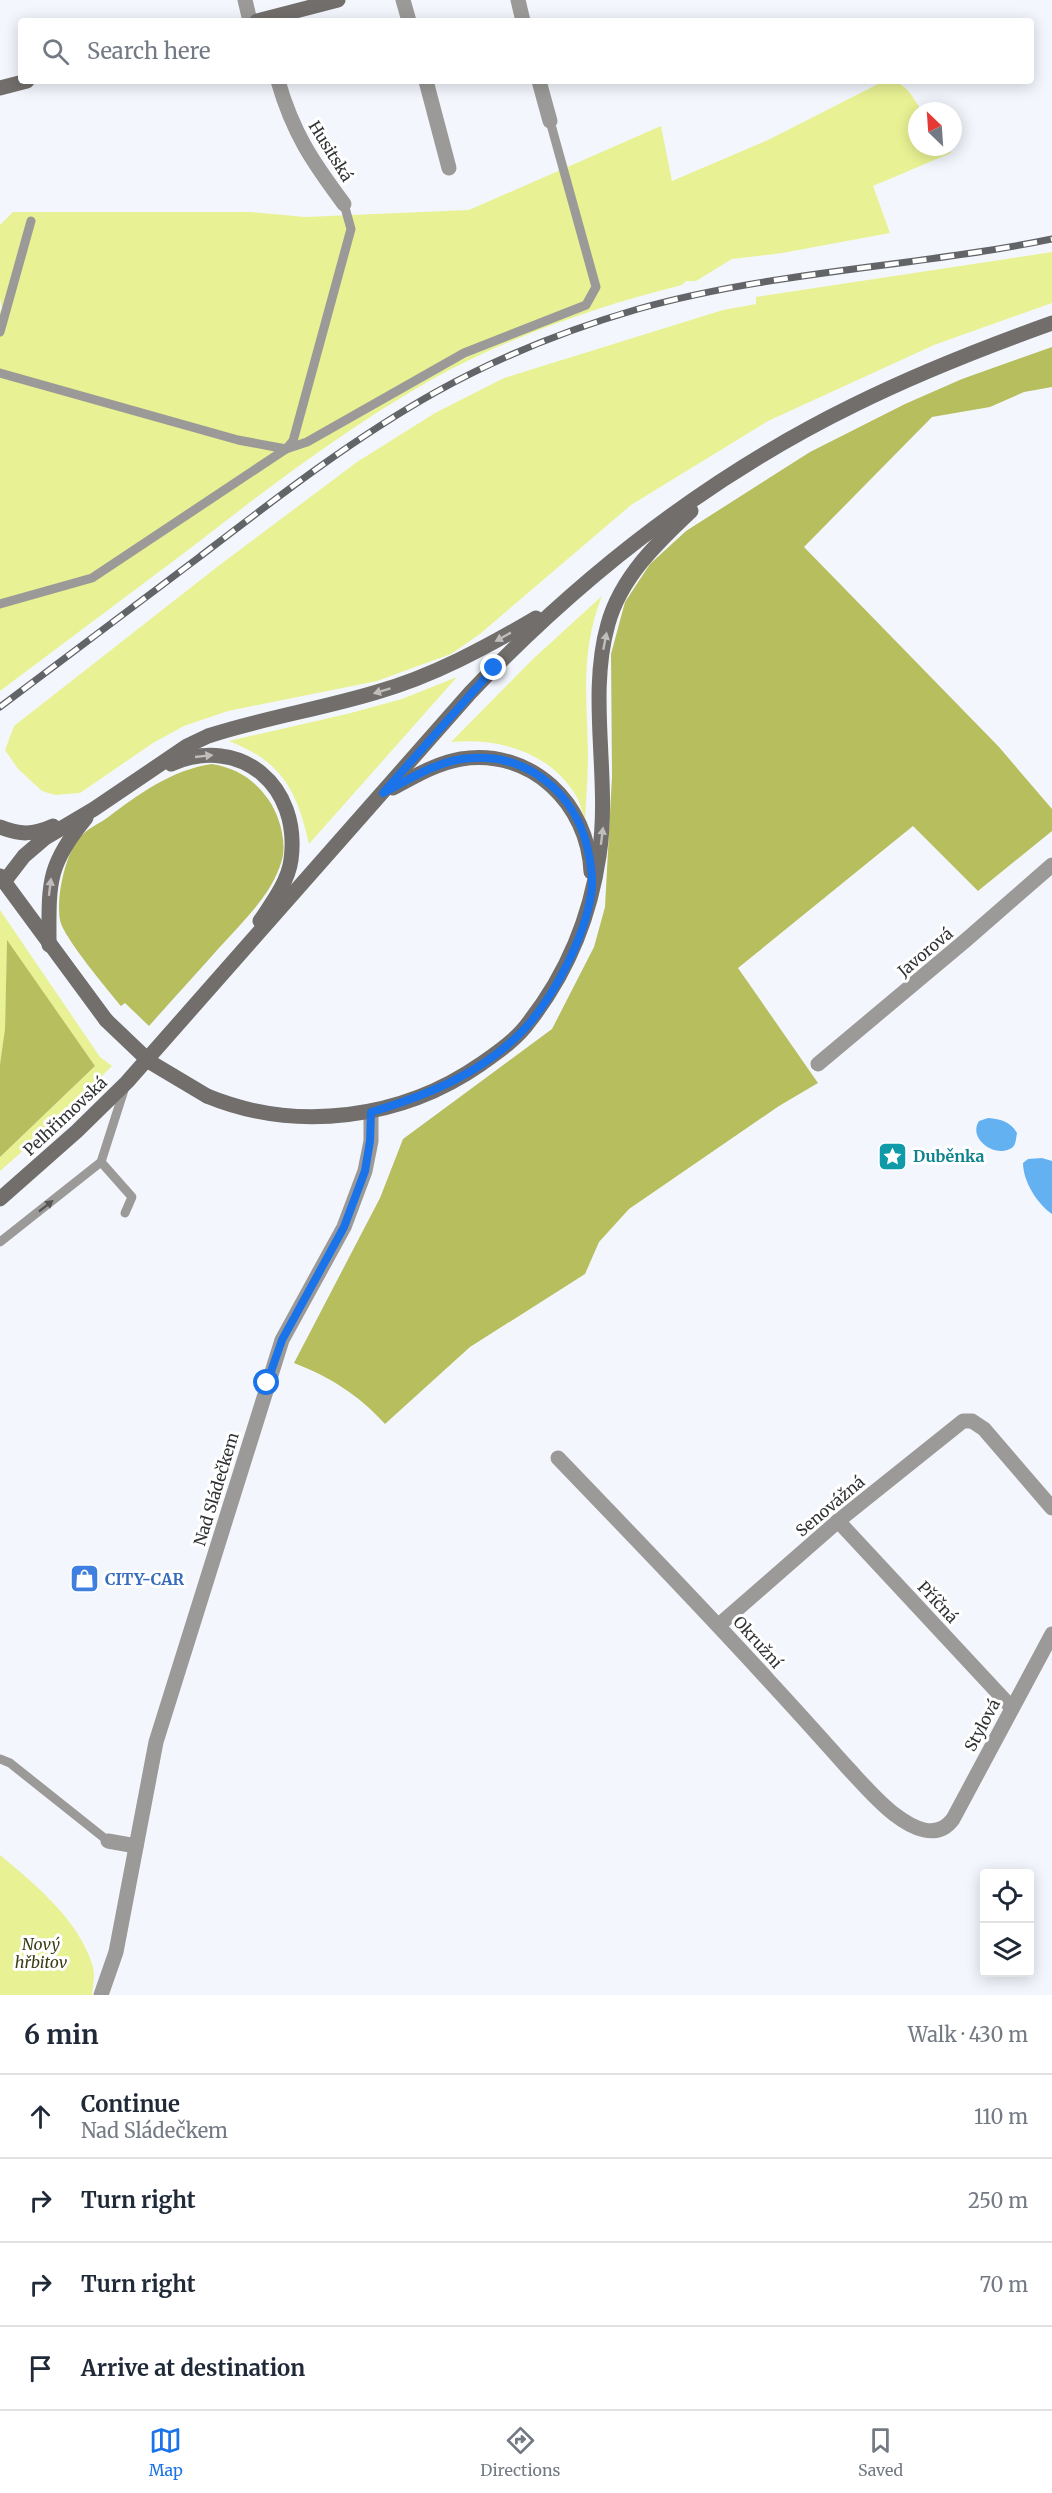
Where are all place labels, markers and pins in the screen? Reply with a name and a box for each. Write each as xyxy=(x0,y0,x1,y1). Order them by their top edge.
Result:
place icon: Duběnka xyxy=(876,1140,908,1172)
place label: Duběnka xyxy=(913,1146,984,1166)
shop icon: CITY-CAR xyxy=(68,1563,100,1595)
place label: CITY-CAR xyxy=(105,1569,185,1589)

